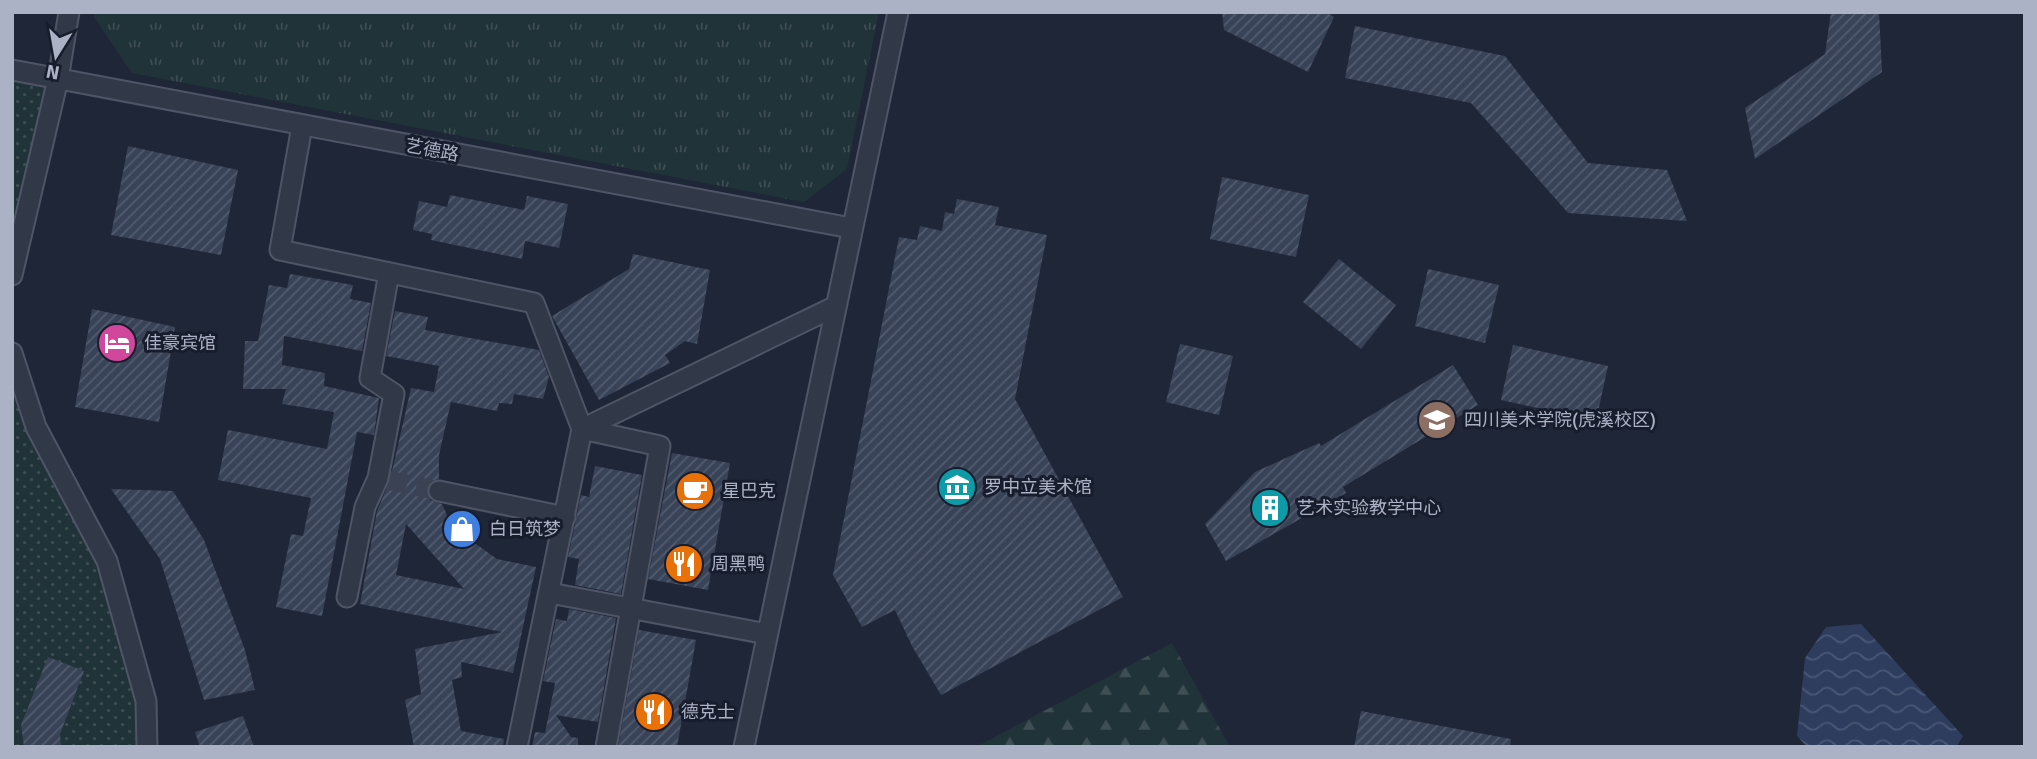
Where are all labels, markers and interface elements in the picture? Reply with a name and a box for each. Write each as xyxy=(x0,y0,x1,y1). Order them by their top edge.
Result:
north arrow xyxy=(21,21,91,91)
text: N xyxy=(44,59,62,85)
street label: 艺德路 xyxy=(403,134,461,166)
hotel icon: 佳豪宾馆 xyxy=(96,322,138,364)
place label: 佳豪宾馆 xyxy=(144,332,216,354)
school or university icon: 四川美术学院(虎溪校区) xyxy=(1416,399,1458,441)
place label: 四川美术学院(虎溪校区) xyxy=(1464,409,1656,431)
museum icon: 罗中立美术馆 xyxy=(936,466,978,508)
cafe icon: 星巴克 xyxy=(674,470,716,512)
place label: 罗中立美术馆 xyxy=(984,476,1092,498)
place label: 星巴克 xyxy=(722,480,776,502)
building icon: 艺术实验教学中心 xyxy=(1249,487,1291,529)
place label: 艺术实验教学中心 xyxy=(1297,497,1441,519)
shop icon: 白日筑梦 xyxy=(441,508,483,550)
place label: 白日筑梦 xyxy=(489,518,561,540)
restaurant icon: 周黑鸭 xyxy=(663,543,705,585)
place label: 周黑鸭 xyxy=(711,553,765,575)
restaurant icon: 德克士 xyxy=(633,691,675,733)
place label: 德克士 xyxy=(681,701,735,723)

